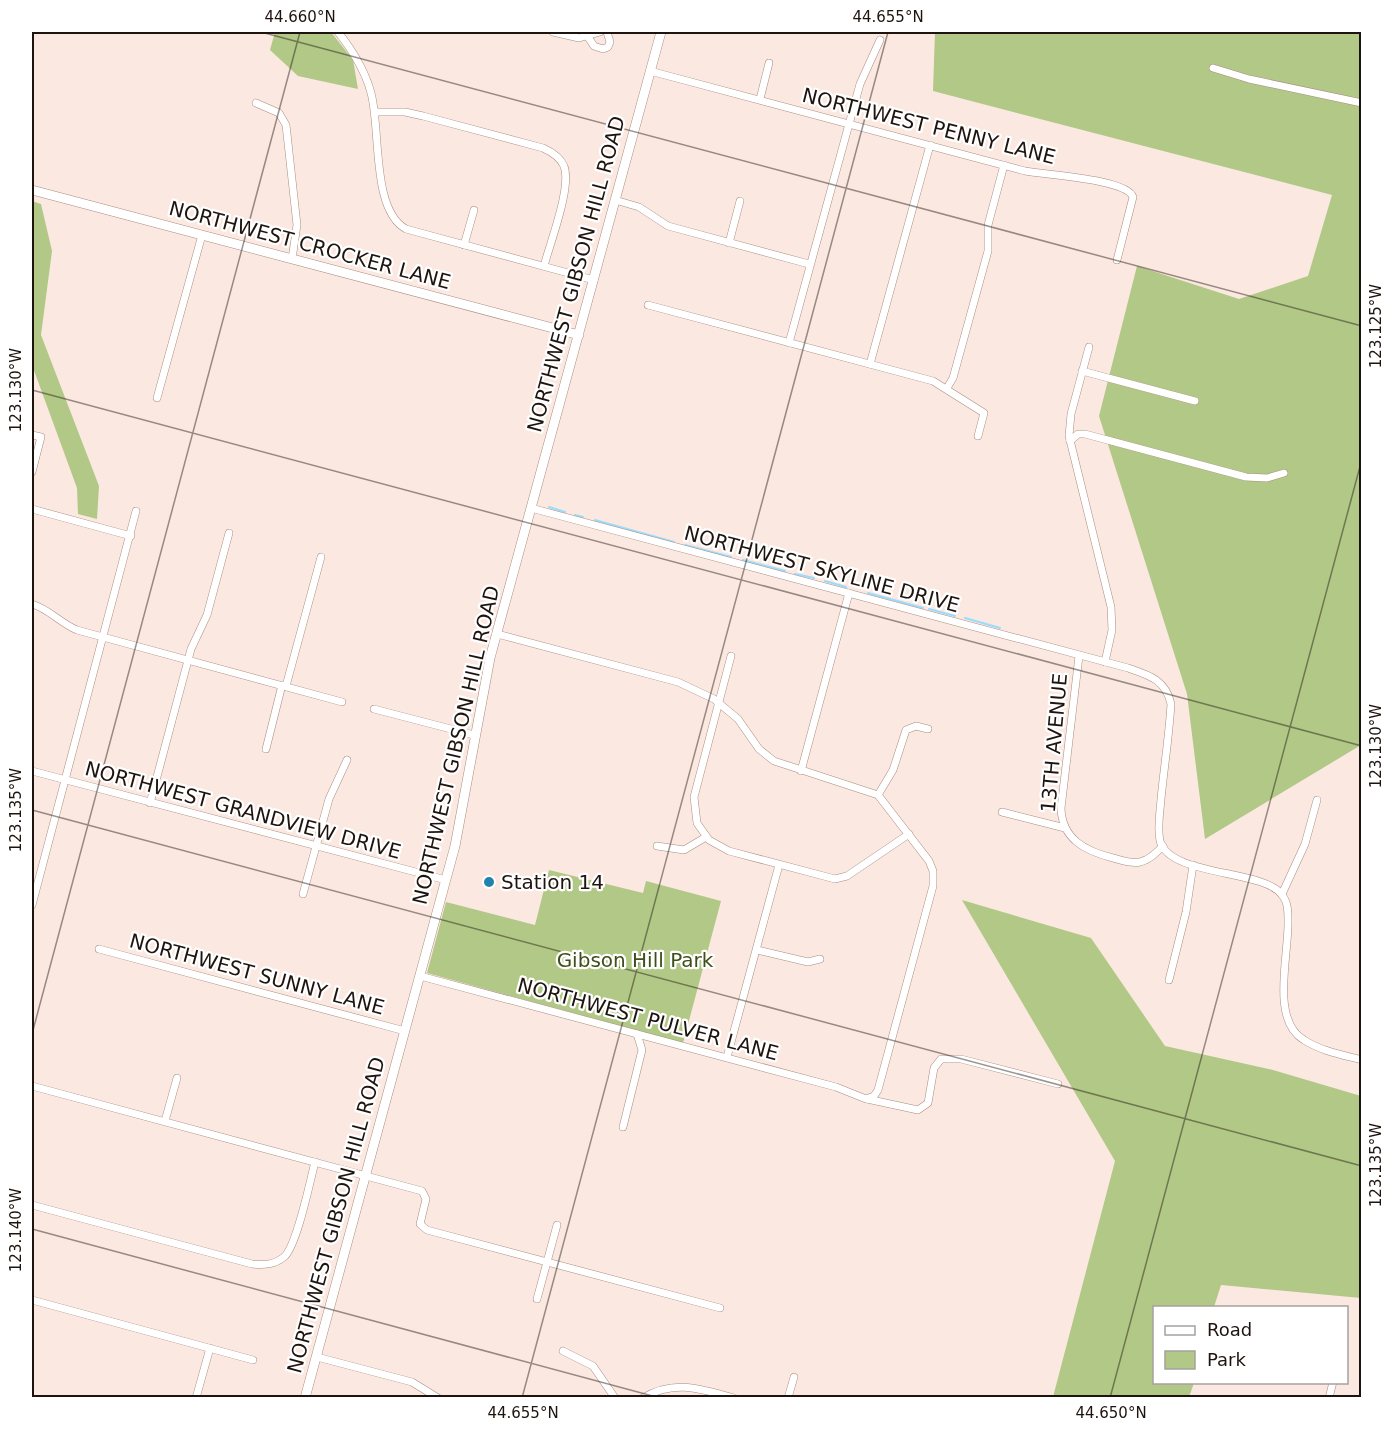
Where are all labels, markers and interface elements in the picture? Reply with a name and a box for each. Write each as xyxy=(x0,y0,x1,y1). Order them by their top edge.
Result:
text: 44.660°N xyxy=(264,8,336,26)
text: 44.655°N xyxy=(852,8,924,26)
street label: NORTHWEST PENNY LANE xyxy=(800,83,1058,169)
street label: NORTHWEST GIBSON HILL ROAD xyxy=(522,113,630,435)
street label: NORTHWEST CROCKER LANE xyxy=(167,196,453,294)
text: 123.125°W xyxy=(1367,284,1385,368)
text: 123.130°W xyxy=(7,348,25,432)
street label: NORTHWEST SKYLINE DRIVE xyxy=(682,521,962,617)
street label: NORTHWEST GIBSON HILL ROAD xyxy=(408,583,504,907)
street label: 13TH AVENUE xyxy=(1036,672,1072,814)
text: 123.130°W xyxy=(1367,704,1385,788)
street label: NORTHWEST GRANDVIEW DRIVE xyxy=(82,756,404,864)
text: 123.135°W xyxy=(7,768,25,852)
place label: Station 14 xyxy=(501,870,604,894)
marker: Station 14 xyxy=(482,875,496,889)
street label: NORTHWEST SUNNY LANE xyxy=(127,928,387,1020)
park label: Gibson Hill Park xyxy=(557,948,714,972)
street label: NORTHWEST PULVER LANE xyxy=(515,973,781,1065)
street label: NORTHWEST GIBSON HILL ROAD xyxy=(282,1054,390,1376)
text: 123.135°W xyxy=(1367,1123,1385,1207)
text: 123.140°W xyxy=(7,1188,25,1272)
legend xyxy=(1153,1306,1348,1384)
text: Road xyxy=(1207,1319,1252,1340)
text: Park xyxy=(1207,1349,1246,1370)
text: 44.655°N xyxy=(487,1404,559,1422)
text: 44.650°N xyxy=(1075,1404,1147,1422)

